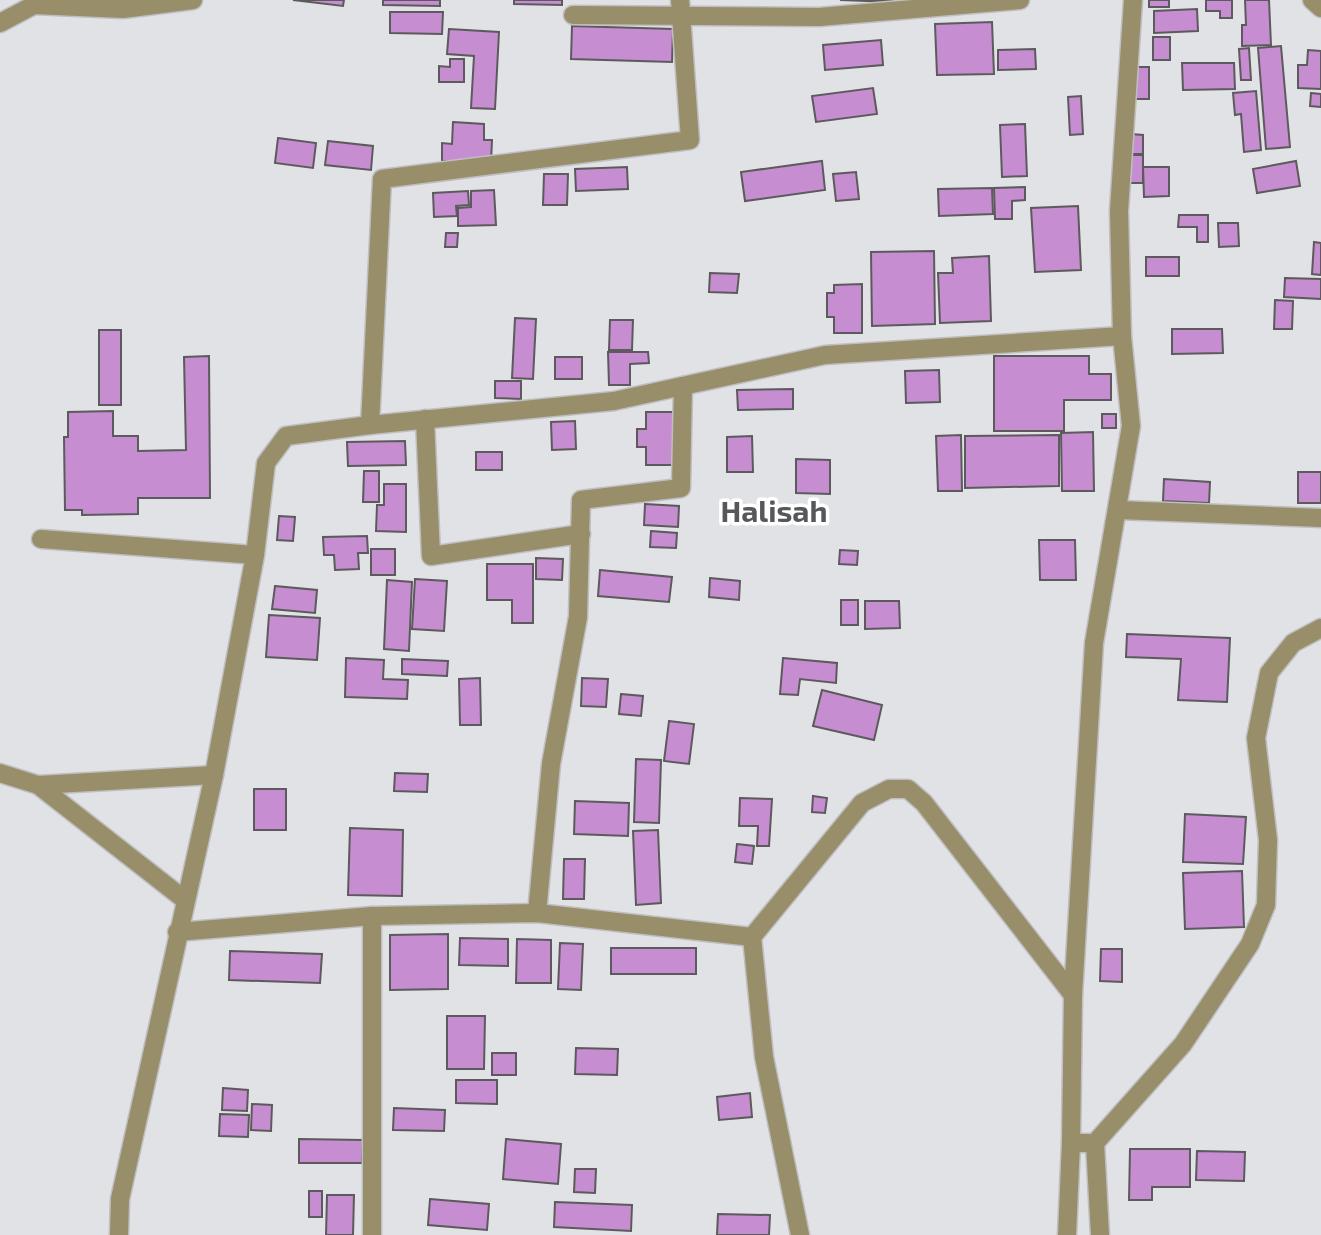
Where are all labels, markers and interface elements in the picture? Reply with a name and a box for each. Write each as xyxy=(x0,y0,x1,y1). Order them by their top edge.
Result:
district label: Halisah xyxy=(720,492,828,528)

